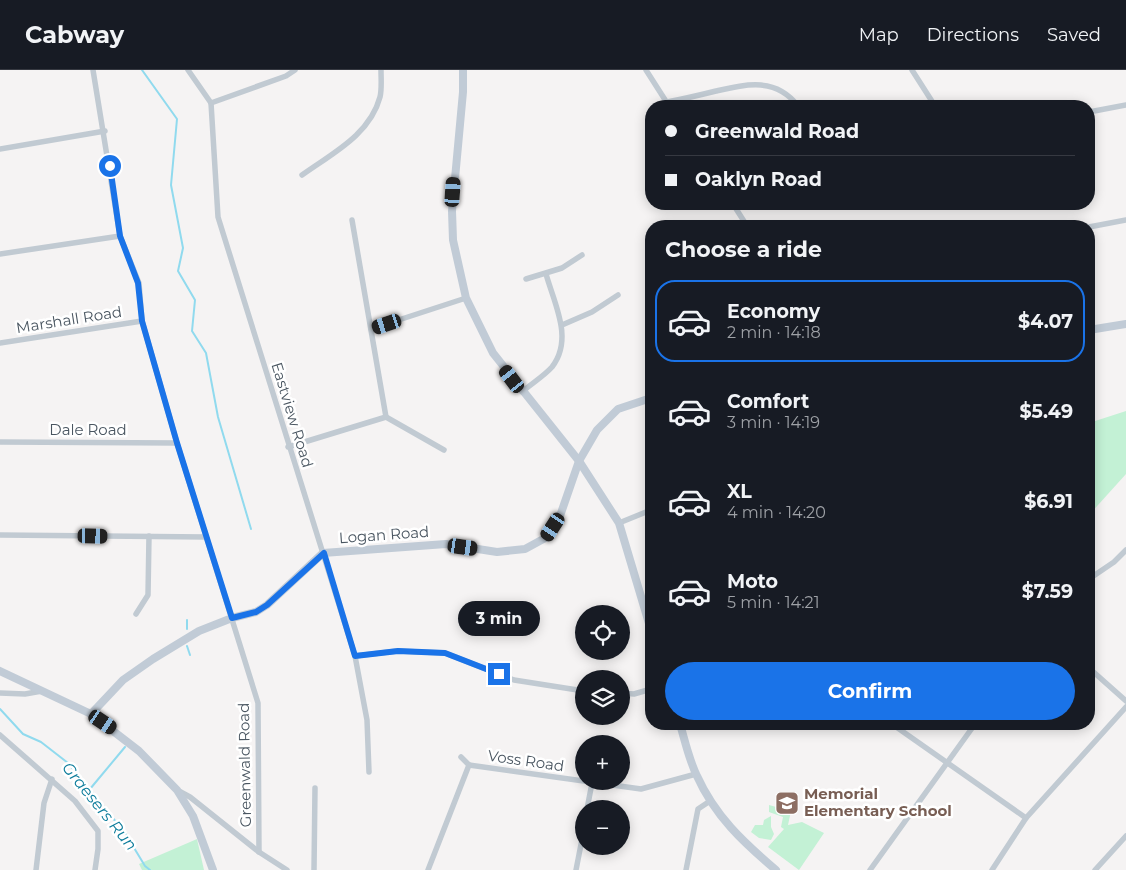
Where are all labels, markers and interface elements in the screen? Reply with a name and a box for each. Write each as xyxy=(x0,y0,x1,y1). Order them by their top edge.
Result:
text: Cabway xyxy=(25,20,124,49)
text: Map xyxy=(859,24,899,46)
text: Directions xyxy=(927,24,1019,46)
text: Saved xyxy=(1047,24,1101,46)
text: Greenwald Road xyxy=(695,120,859,143)
route start xyxy=(99,155,121,177)
text: Oaklyn Road xyxy=(695,168,822,191)
car xyxy=(444,177,461,207)
text: Choose a ride xyxy=(665,236,822,263)
icon: car xyxy=(667,299,712,344)
text: Economy xyxy=(727,300,820,323)
street label: Marshall Road xyxy=(15,302,123,337)
text: $4.07 xyxy=(1018,310,1073,333)
car xyxy=(370,312,403,336)
text: 2 min · 14:18 xyxy=(727,323,821,342)
street label: Eastview Road xyxy=(267,360,318,470)
car xyxy=(496,363,527,395)
icon: car xyxy=(667,389,712,434)
text: Comfort xyxy=(727,390,809,413)
text: $5.49 xyxy=(1019,400,1073,423)
text: 3 min · 14:19 xyxy=(727,413,820,432)
street label: Dale Road xyxy=(49,420,127,439)
icon: car xyxy=(667,479,712,524)
text: XL xyxy=(727,480,752,503)
text: $6.91 xyxy=(1024,490,1073,513)
text: 4 min · 14:20 xyxy=(727,503,826,522)
car xyxy=(538,510,567,544)
street label: Logan Road xyxy=(338,522,430,547)
car xyxy=(77,528,108,544)
car xyxy=(447,537,478,557)
icon: car xyxy=(667,569,712,614)
text: Moto xyxy=(727,570,778,593)
text: $7.59 xyxy=(1022,580,1073,603)
text: 5 min · 14:21 xyxy=(727,593,819,612)
callout: 3 min xyxy=(458,602,540,636)
map controls xyxy=(575,605,630,855)
button: locate xyxy=(575,605,630,660)
text: 3 min xyxy=(476,609,522,628)
button: Confirm xyxy=(665,662,1075,720)
route end xyxy=(488,663,510,685)
button: layers xyxy=(575,670,630,725)
street label: Greenwald Road xyxy=(234,703,255,827)
car xyxy=(86,707,119,737)
button: + xyxy=(575,735,630,790)
street label: Voss Road xyxy=(487,746,565,775)
water label: Graesers Run xyxy=(58,758,141,854)
place label: Memorial Elementary School xyxy=(804,784,952,820)
school or university icon: Memorial Elementary School xyxy=(774,790,800,816)
button: − xyxy=(575,800,630,855)

